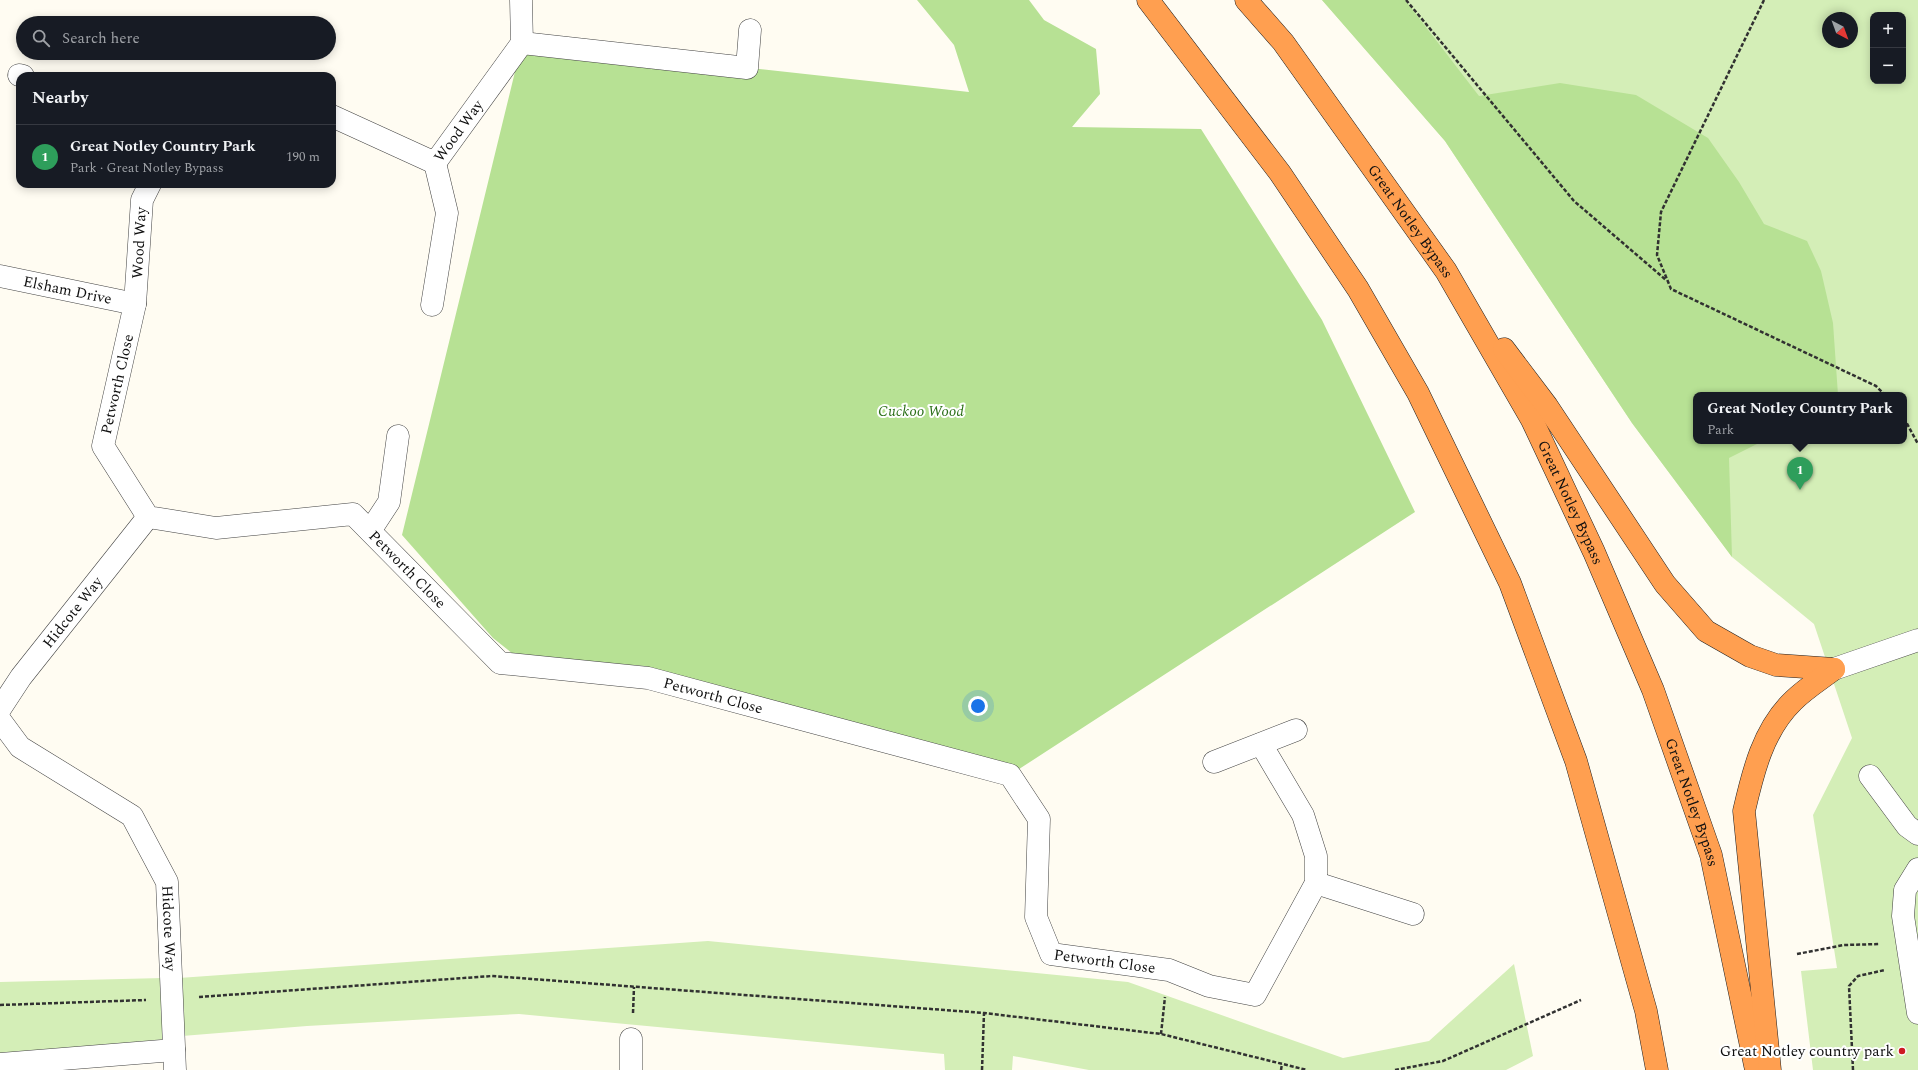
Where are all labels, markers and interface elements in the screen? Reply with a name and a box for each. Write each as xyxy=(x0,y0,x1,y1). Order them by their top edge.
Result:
north arrow xyxy=(1822,12,1858,48)
map controls xyxy=(1870,12,1906,84)
button: + xyxy=(1870,12,1906,48)
search box xyxy=(16,16,336,60)
icon: search xyxy=(30,27,52,49)
text: Search here xyxy=(62,27,140,50)
button: − xyxy=(1870,48,1906,84)
text: Nearby xyxy=(32,85,88,111)
street label: Wood Way xyxy=(428,95,490,167)
text: Great Notley Country Park xyxy=(70,135,255,158)
text: 1 xyxy=(41,147,49,167)
text: 190 m xyxy=(286,147,320,167)
text: Park · Great Notley Bypass xyxy=(70,158,224,178)
street label: Great Notley Bypass xyxy=(1362,160,1459,283)
street label: Wood Way xyxy=(126,206,153,279)
street label: Elsham Drive xyxy=(21,270,114,311)
street label: Petworth Close xyxy=(95,332,140,436)
popup xyxy=(1693,392,1907,444)
text: Great Notley Country Park xyxy=(1707,397,1893,420)
park label: Cuckoo Wood xyxy=(878,400,964,423)
text: Park xyxy=(1707,420,1734,440)
street label: Great Notley Bypass xyxy=(1531,436,1609,568)
pin: 1 xyxy=(1787,457,1813,490)
street label: Petworth Close xyxy=(363,525,451,614)
street label: Hidcote Way xyxy=(37,571,109,653)
street label: Petworth Close xyxy=(661,672,766,720)
your location xyxy=(968,696,988,716)
street label: Great Notley Bypass xyxy=(1659,735,1724,869)
street label: Hidcote Way xyxy=(155,885,182,972)
street label: Petworth Close xyxy=(1052,944,1157,980)
place label: Great Notley country park xyxy=(1720,1040,1894,1063)
marker: Great Notley country park xyxy=(1897,1046,1907,1056)

